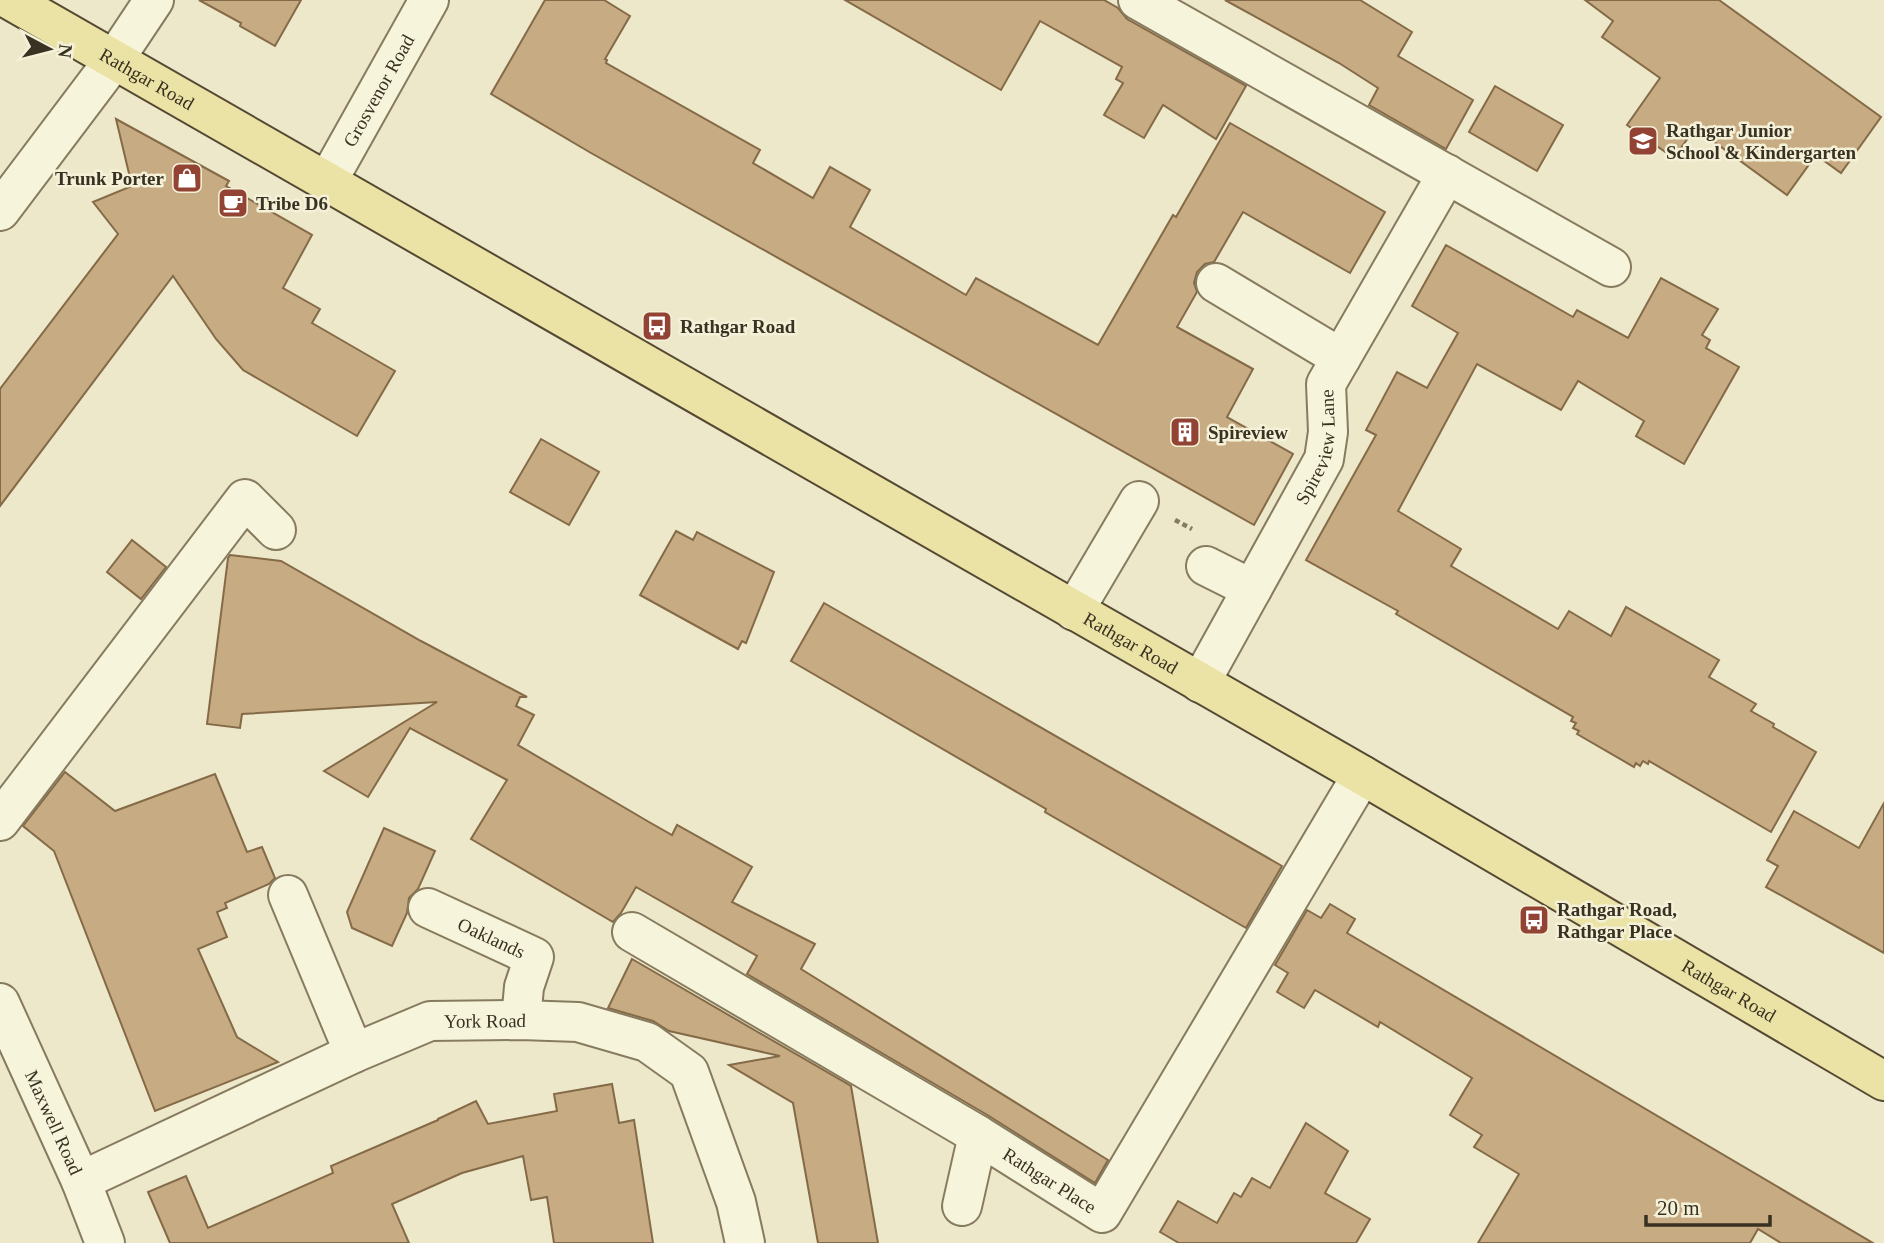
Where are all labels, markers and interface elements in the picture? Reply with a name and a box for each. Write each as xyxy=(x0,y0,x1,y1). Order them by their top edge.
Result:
north arrow xyxy=(14,14,84,84)
street label: Grosvenor Road xyxy=(339,30,418,150)
text: N xyxy=(54,43,77,59)
street label: Rathgar Road xyxy=(96,43,198,114)
place label: Rathgar Junior School & Kindergarten xyxy=(1666,120,1856,163)
school or university icon: Rathgar Junior School & Kindergarten xyxy=(1626,124,1660,158)
shop icon: Trunk Porter xyxy=(170,161,204,195)
place label: Trunk Porter xyxy=(55,168,165,189)
cafe icon: Tribe D6 xyxy=(216,186,250,220)
place label: Tribe D6 xyxy=(256,193,328,214)
bus stop icon: Rathgar Road xyxy=(640,309,674,343)
place label: Rathgar Road xyxy=(680,316,796,337)
street label: Spireview Lane xyxy=(1291,389,1338,508)
building icon: Spireview xyxy=(1168,415,1202,449)
place label: Spireview xyxy=(1208,422,1288,443)
street label: Rathgar Road xyxy=(1080,607,1182,678)
place label: Rathgar Road, Rathgar Place xyxy=(1557,899,1677,942)
bus stop icon: Rathgar Road, Rathgar Place xyxy=(1517,903,1551,937)
street label: Oaklands xyxy=(455,913,529,962)
street label: Rathgar Road xyxy=(1679,955,1780,1026)
street label: York Road xyxy=(444,1009,527,1031)
street label: Maxwell Road xyxy=(21,1067,87,1178)
street label: Rathgar Place xyxy=(999,1143,1100,1217)
scale bar xyxy=(1646,1184,1770,1228)
text: 20 m xyxy=(1657,1196,1700,1220)

